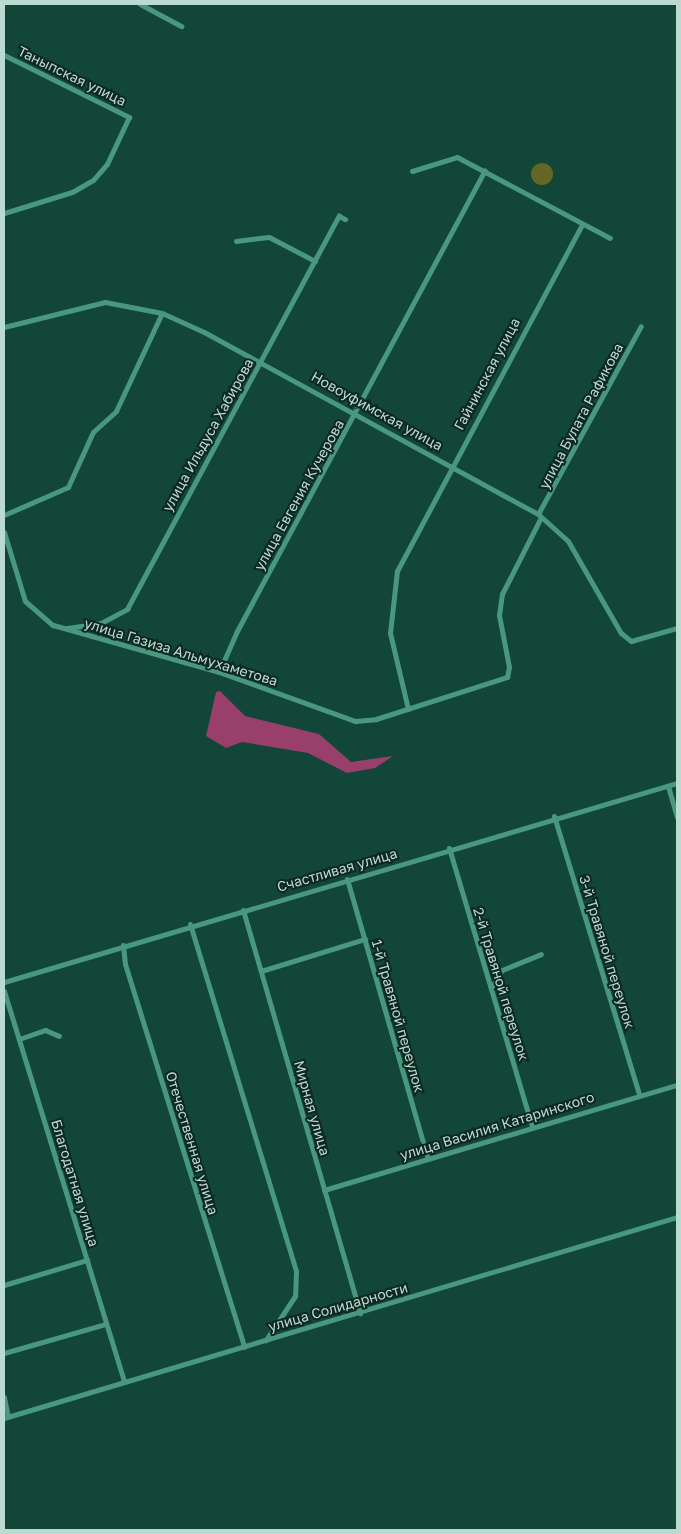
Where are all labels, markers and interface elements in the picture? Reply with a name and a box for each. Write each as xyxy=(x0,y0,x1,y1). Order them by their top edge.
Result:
street label: Таныпская улица xyxy=(15,42,129,110)
street label: Гайнинская улица xyxy=(450,315,524,433)
street label: улица Булата Рафикова xyxy=(535,340,627,492)
street label: улица Ильдуса Хабирова xyxy=(159,356,257,514)
street label: Новоуфимская улица xyxy=(308,368,446,454)
street label: улица Евгения Кучерова xyxy=(250,417,348,573)
street label: улица Газиза Альмухаметова xyxy=(82,615,280,689)
street label: Счастливая улица xyxy=(275,845,399,895)
street label: 3-й Травяной переулок xyxy=(576,873,638,1031)
street label: 2-й Травяной переулок xyxy=(470,905,532,1063)
street label: 1-й Травяной переулок xyxy=(368,938,428,1094)
street label: Мирная улица xyxy=(290,1059,334,1157)
street label: Отечественная улица xyxy=(162,1069,222,1217)
street label: улица Василия Катаринского xyxy=(398,1088,596,1164)
street label: Благодатная улица xyxy=(48,1117,102,1249)
street label: улица Солидарности xyxy=(266,1279,410,1335)

